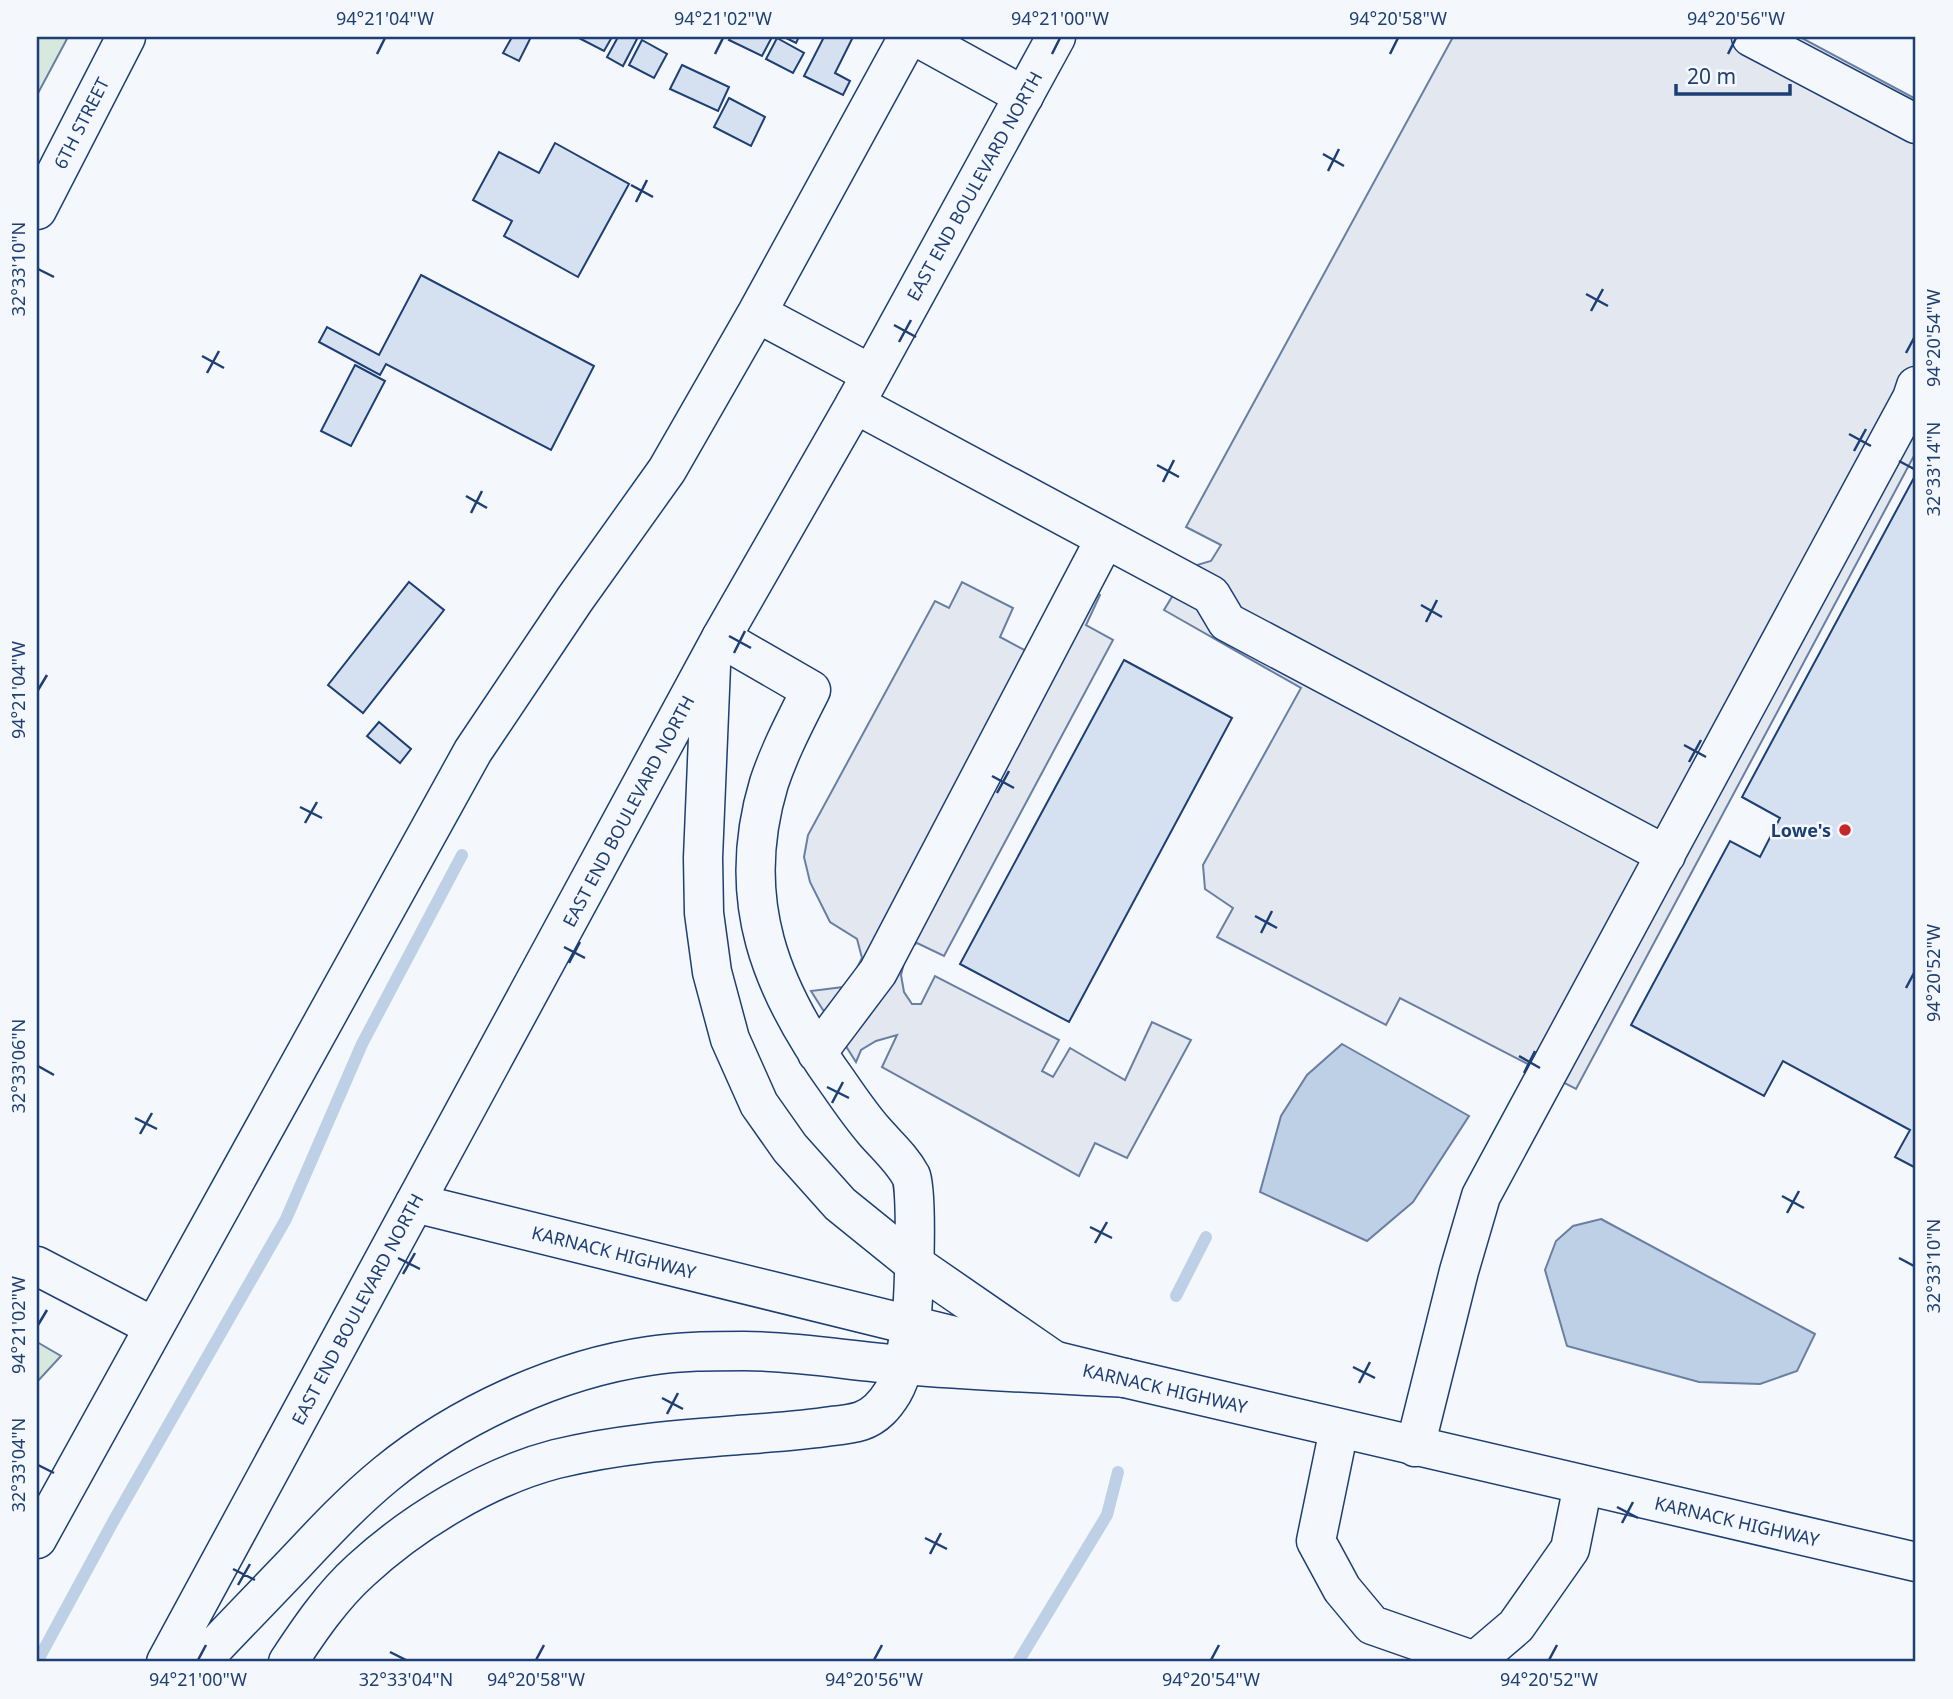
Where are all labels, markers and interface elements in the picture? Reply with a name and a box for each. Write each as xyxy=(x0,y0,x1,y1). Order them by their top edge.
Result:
text: 94°21'04"W xyxy=(336,6,434,30)
text: 94°21'02"W xyxy=(674,6,772,30)
text: 94°21'00"W xyxy=(1011,6,1109,30)
text: 94°20'58"W xyxy=(1349,6,1447,30)
text: 94°20'56"W xyxy=(1687,6,1785,30)
scale bar xyxy=(1676,52,1790,96)
text: 20 m xyxy=(1687,62,1736,90)
street label: EAST END BOULEVARD NORTH xyxy=(901,67,1047,305)
street label: 6TH STREET xyxy=(48,73,114,173)
text: 32°33'10"N xyxy=(6,222,30,316)
text: 94°20'54"W xyxy=(1921,289,1945,387)
text: 32°33'14"N xyxy=(1921,422,1945,516)
text: 94°21'04"W xyxy=(6,641,30,739)
street label: EAST END BOULEVARD NORTH xyxy=(557,691,699,931)
place label: Lowe's xyxy=(1771,818,1831,842)
marker: Lowe's xyxy=(1837,822,1853,838)
text: 94°20'52"W xyxy=(1921,924,1945,1022)
text: 32°33'06"N xyxy=(6,1019,30,1113)
street label: EAST END BOULEVARD NORTH xyxy=(286,1189,428,1429)
text: 32°33'10"N xyxy=(1921,1219,1945,1313)
street label: KARNACK HIGHWAY xyxy=(529,1220,699,1284)
text: 94°21'02"W xyxy=(6,1276,30,1374)
street label: KARNACK HIGHWAY xyxy=(1080,1357,1251,1419)
text: 32°33'04"N xyxy=(6,1418,30,1512)
street label: KARNACK HIGHWAY xyxy=(1652,1490,1823,1552)
text: 94°21'00"W xyxy=(149,1667,247,1691)
text: 32°33'04"N xyxy=(359,1667,453,1691)
text: 94°20'58"W xyxy=(487,1667,585,1691)
text: 94°20'56"W xyxy=(825,1667,923,1691)
text: 94°20'54"W xyxy=(1162,1667,1260,1691)
text: 94°20'52"W xyxy=(1500,1667,1598,1691)

